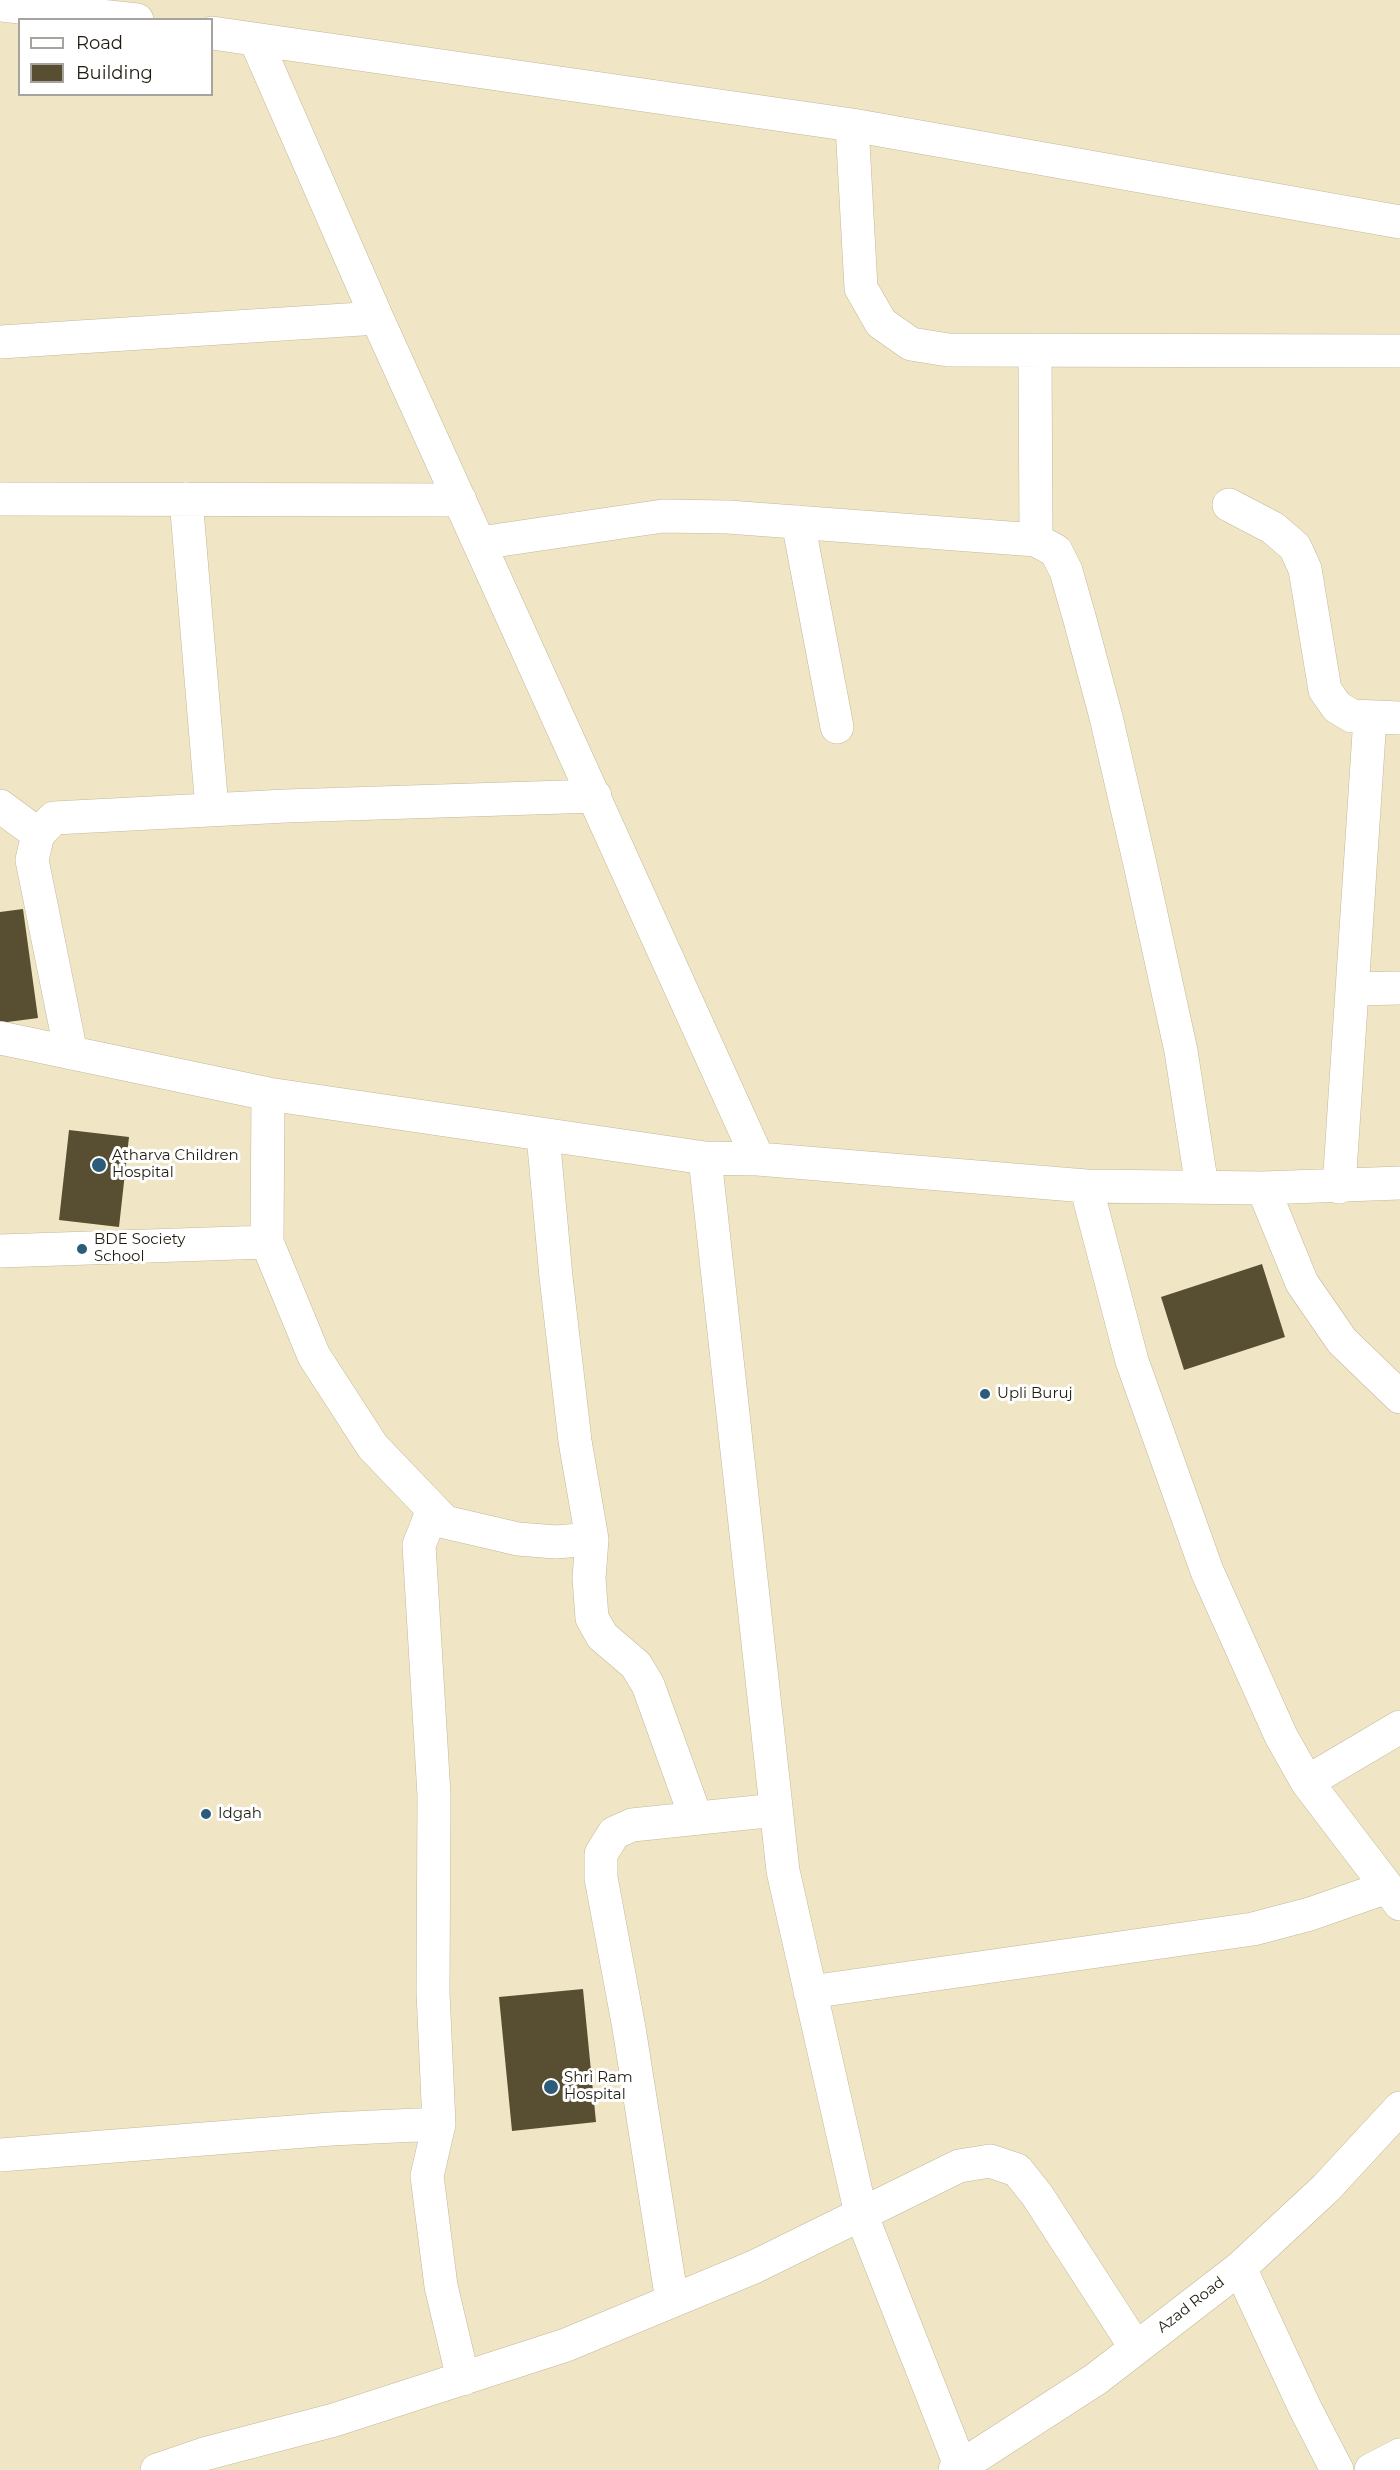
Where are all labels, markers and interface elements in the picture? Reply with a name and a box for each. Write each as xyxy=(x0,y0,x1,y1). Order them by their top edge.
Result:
legend xyxy=(18,18,213,96)
text: Road xyxy=(76,32,123,54)
text: Building xyxy=(76,62,153,84)
place label: Atharva Children Hospital xyxy=(112,1147,239,1182)
marker: Atharva Children Hospital xyxy=(90,1156,108,1174)
place label: BDE Society School xyxy=(94,1231,185,1266)
marker: BDE Society School xyxy=(75,1242,89,1256)
place label: Upli Buruj xyxy=(997,1385,1073,1403)
marker: Upli Buruj xyxy=(978,1387,992,1401)
place label: Idgah xyxy=(218,1805,262,1823)
marker: Idgah xyxy=(199,1807,213,1821)
place label: Shri Ram Hospital xyxy=(564,2069,633,2104)
marker: Shri Ram Hospital xyxy=(542,2078,560,2096)
street label: Azad Road xyxy=(1154,2273,1228,2337)

